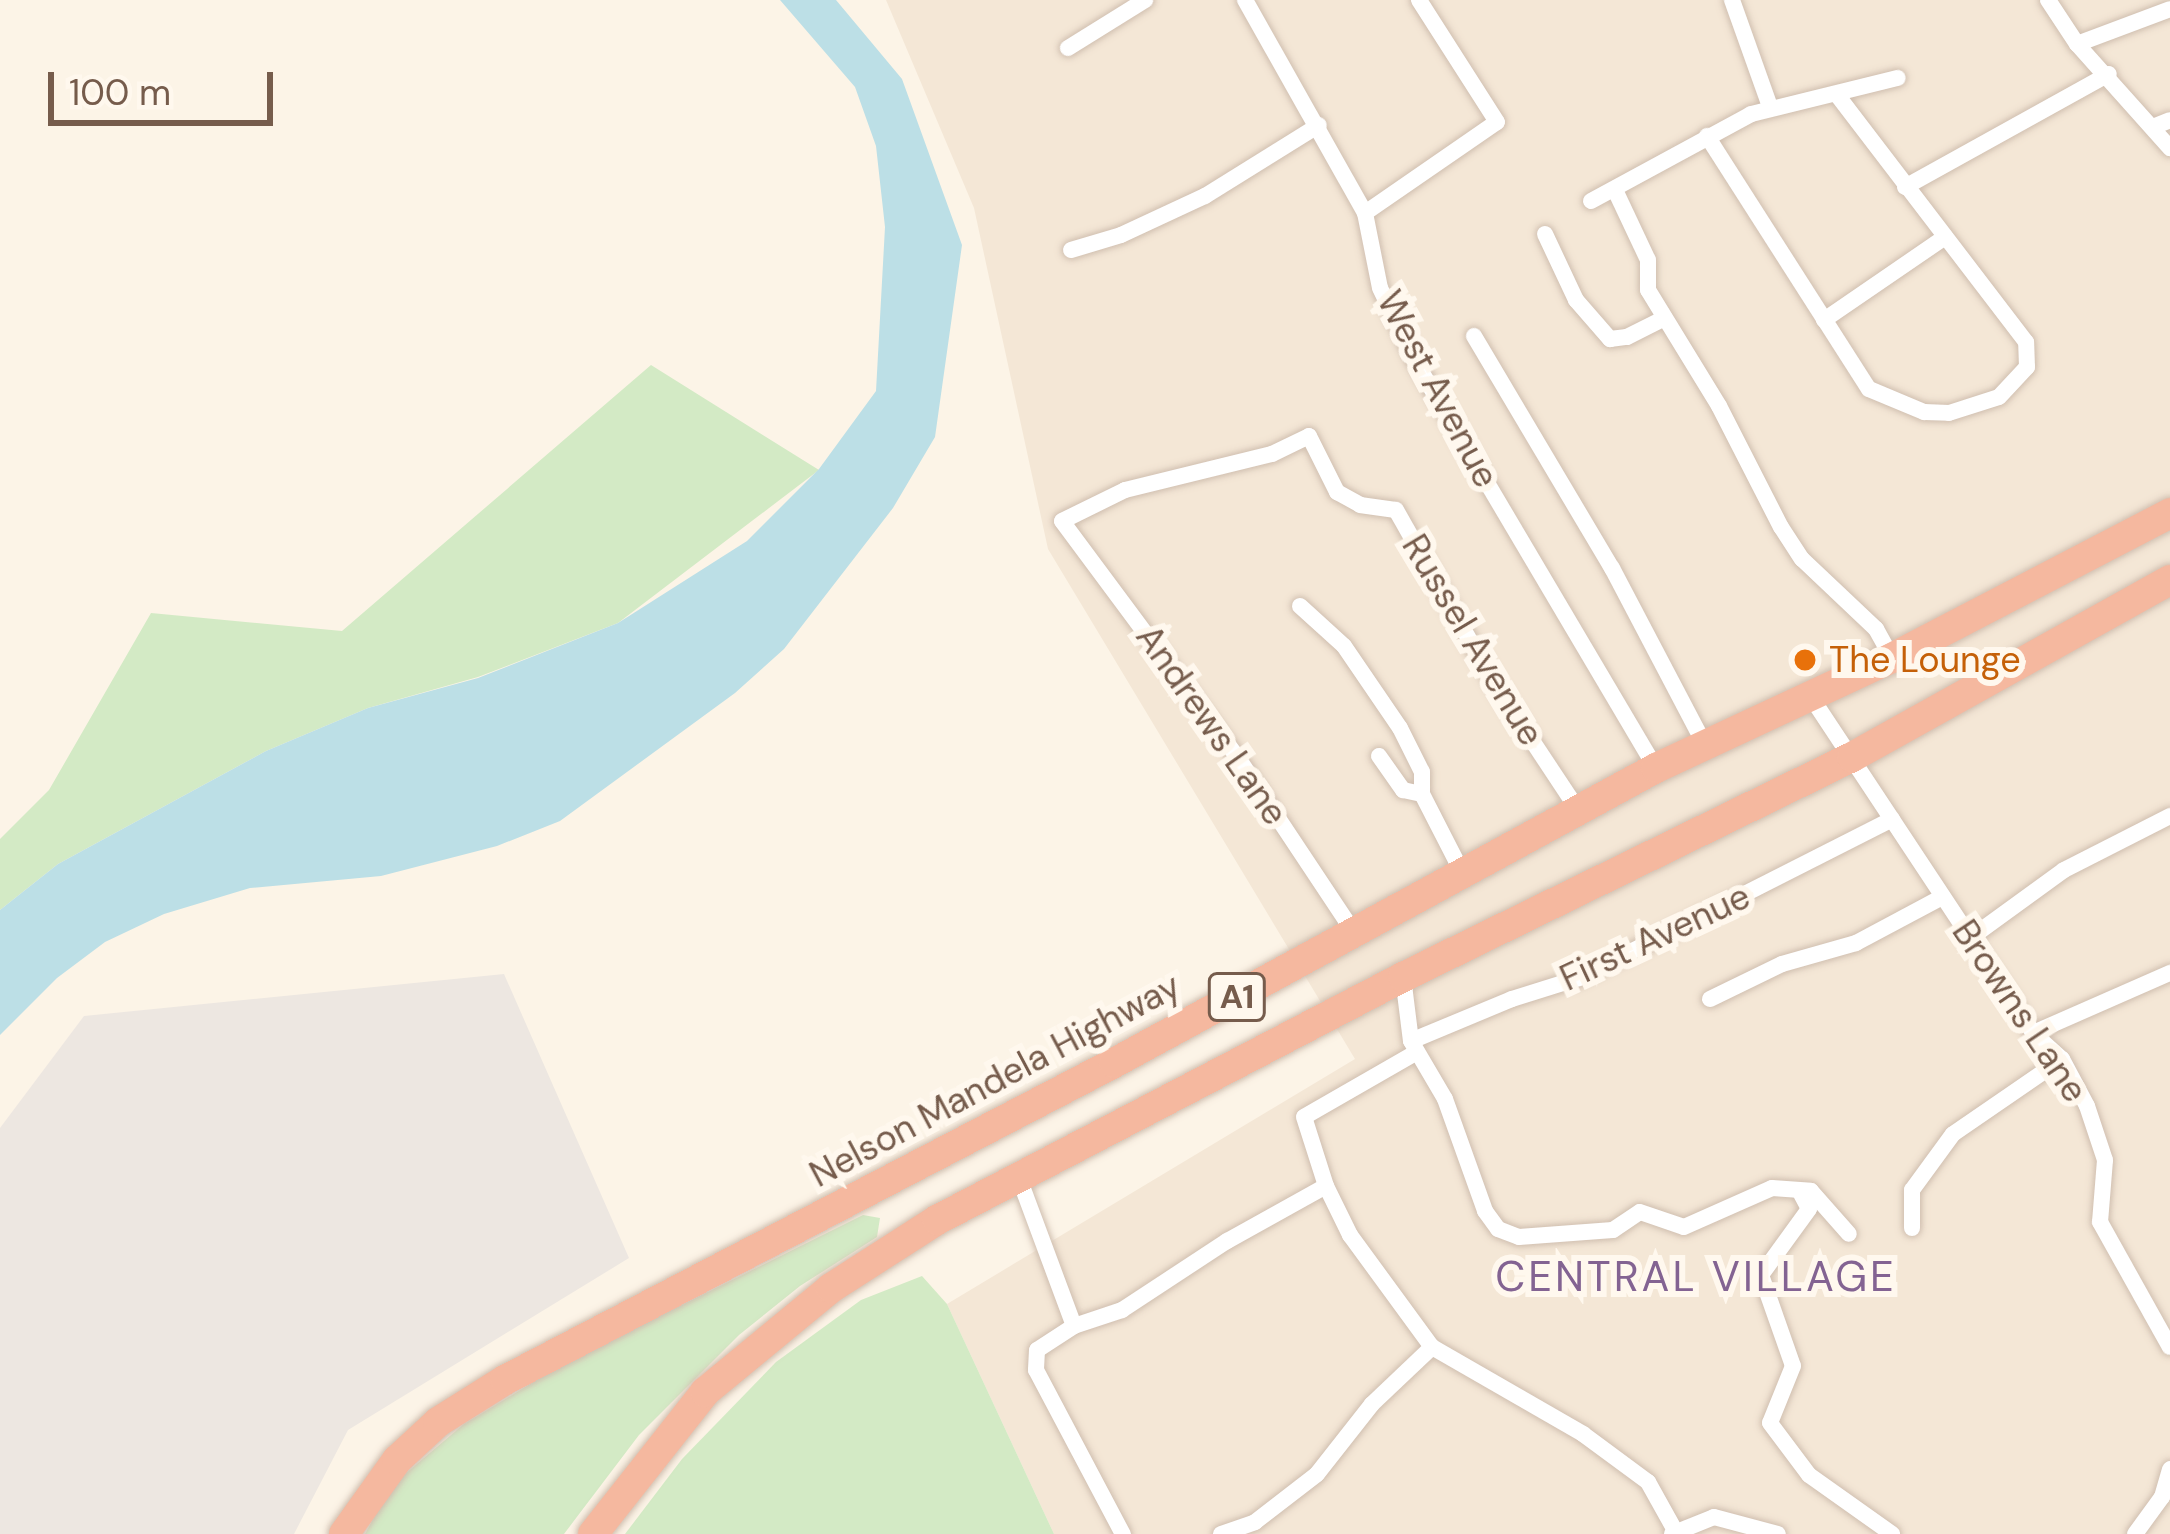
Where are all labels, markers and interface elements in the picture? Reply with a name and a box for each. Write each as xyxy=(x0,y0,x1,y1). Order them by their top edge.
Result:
scale bar xyxy=(54,48,279,122)
text: 100 m xyxy=(69,69,171,116)
street label: West Avenue xyxy=(1368,283,1508,495)
street label: Russel Avenue xyxy=(1393,527,1553,753)
street label: Andrews Lane xyxy=(1127,617,1297,833)
place label: The Lounge xyxy=(1829,638,2021,682)
marker: The Lounge xyxy=(1792,647,1818,673)
street label: First Avenue xyxy=(1553,874,1757,1000)
street label: Browns Lane xyxy=(1943,912,2097,1110)
street label: Nelson Mandela Highway xyxy=(802,964,1188,1196)
road number: A1 xyxy=(1207,970,1267,1024)
district label: CENTRAL VILLAGE xyxy=(1495,1252,1897,1302)

